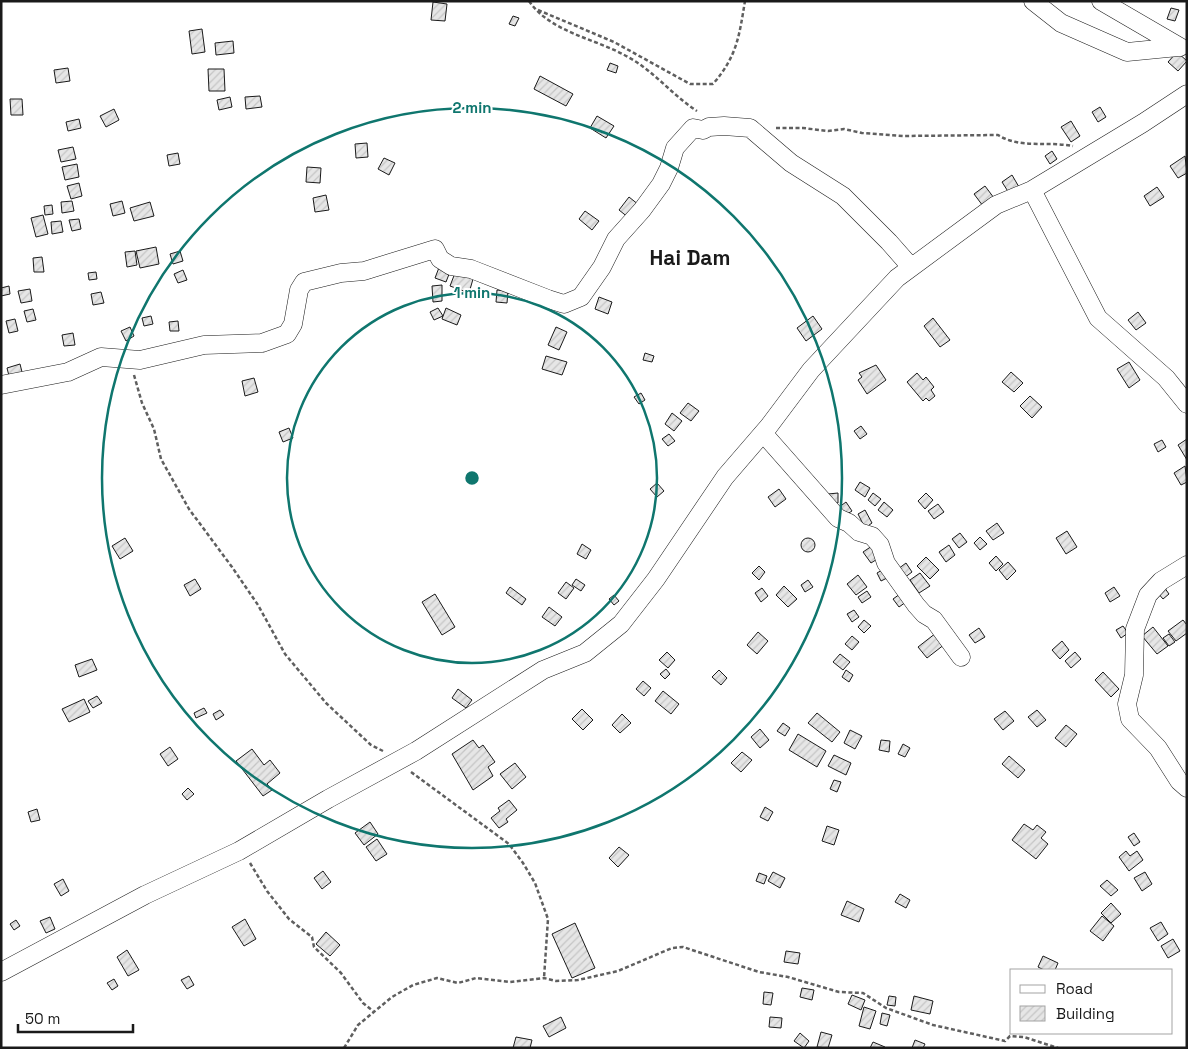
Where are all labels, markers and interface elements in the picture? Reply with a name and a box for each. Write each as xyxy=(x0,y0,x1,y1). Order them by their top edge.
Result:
text: 2 min xyxy=(453,98,491,117)
district label: Hai Dam xyxy=(650,244,730,271)
text: 1 min xyxy=(454,283,490,302)
centre of rings xyxy=(463,469,481,487)
legend xyxy=(1010,969,1173,1034)
text: Road xyxy=(1056,979,1093,998)
scale bar xyxy=(18,1002,132,1034)
text: Building xyxy=(1056,1004,1115,1023)
text: 50 m xyxy=(25,1009,60,1028)

